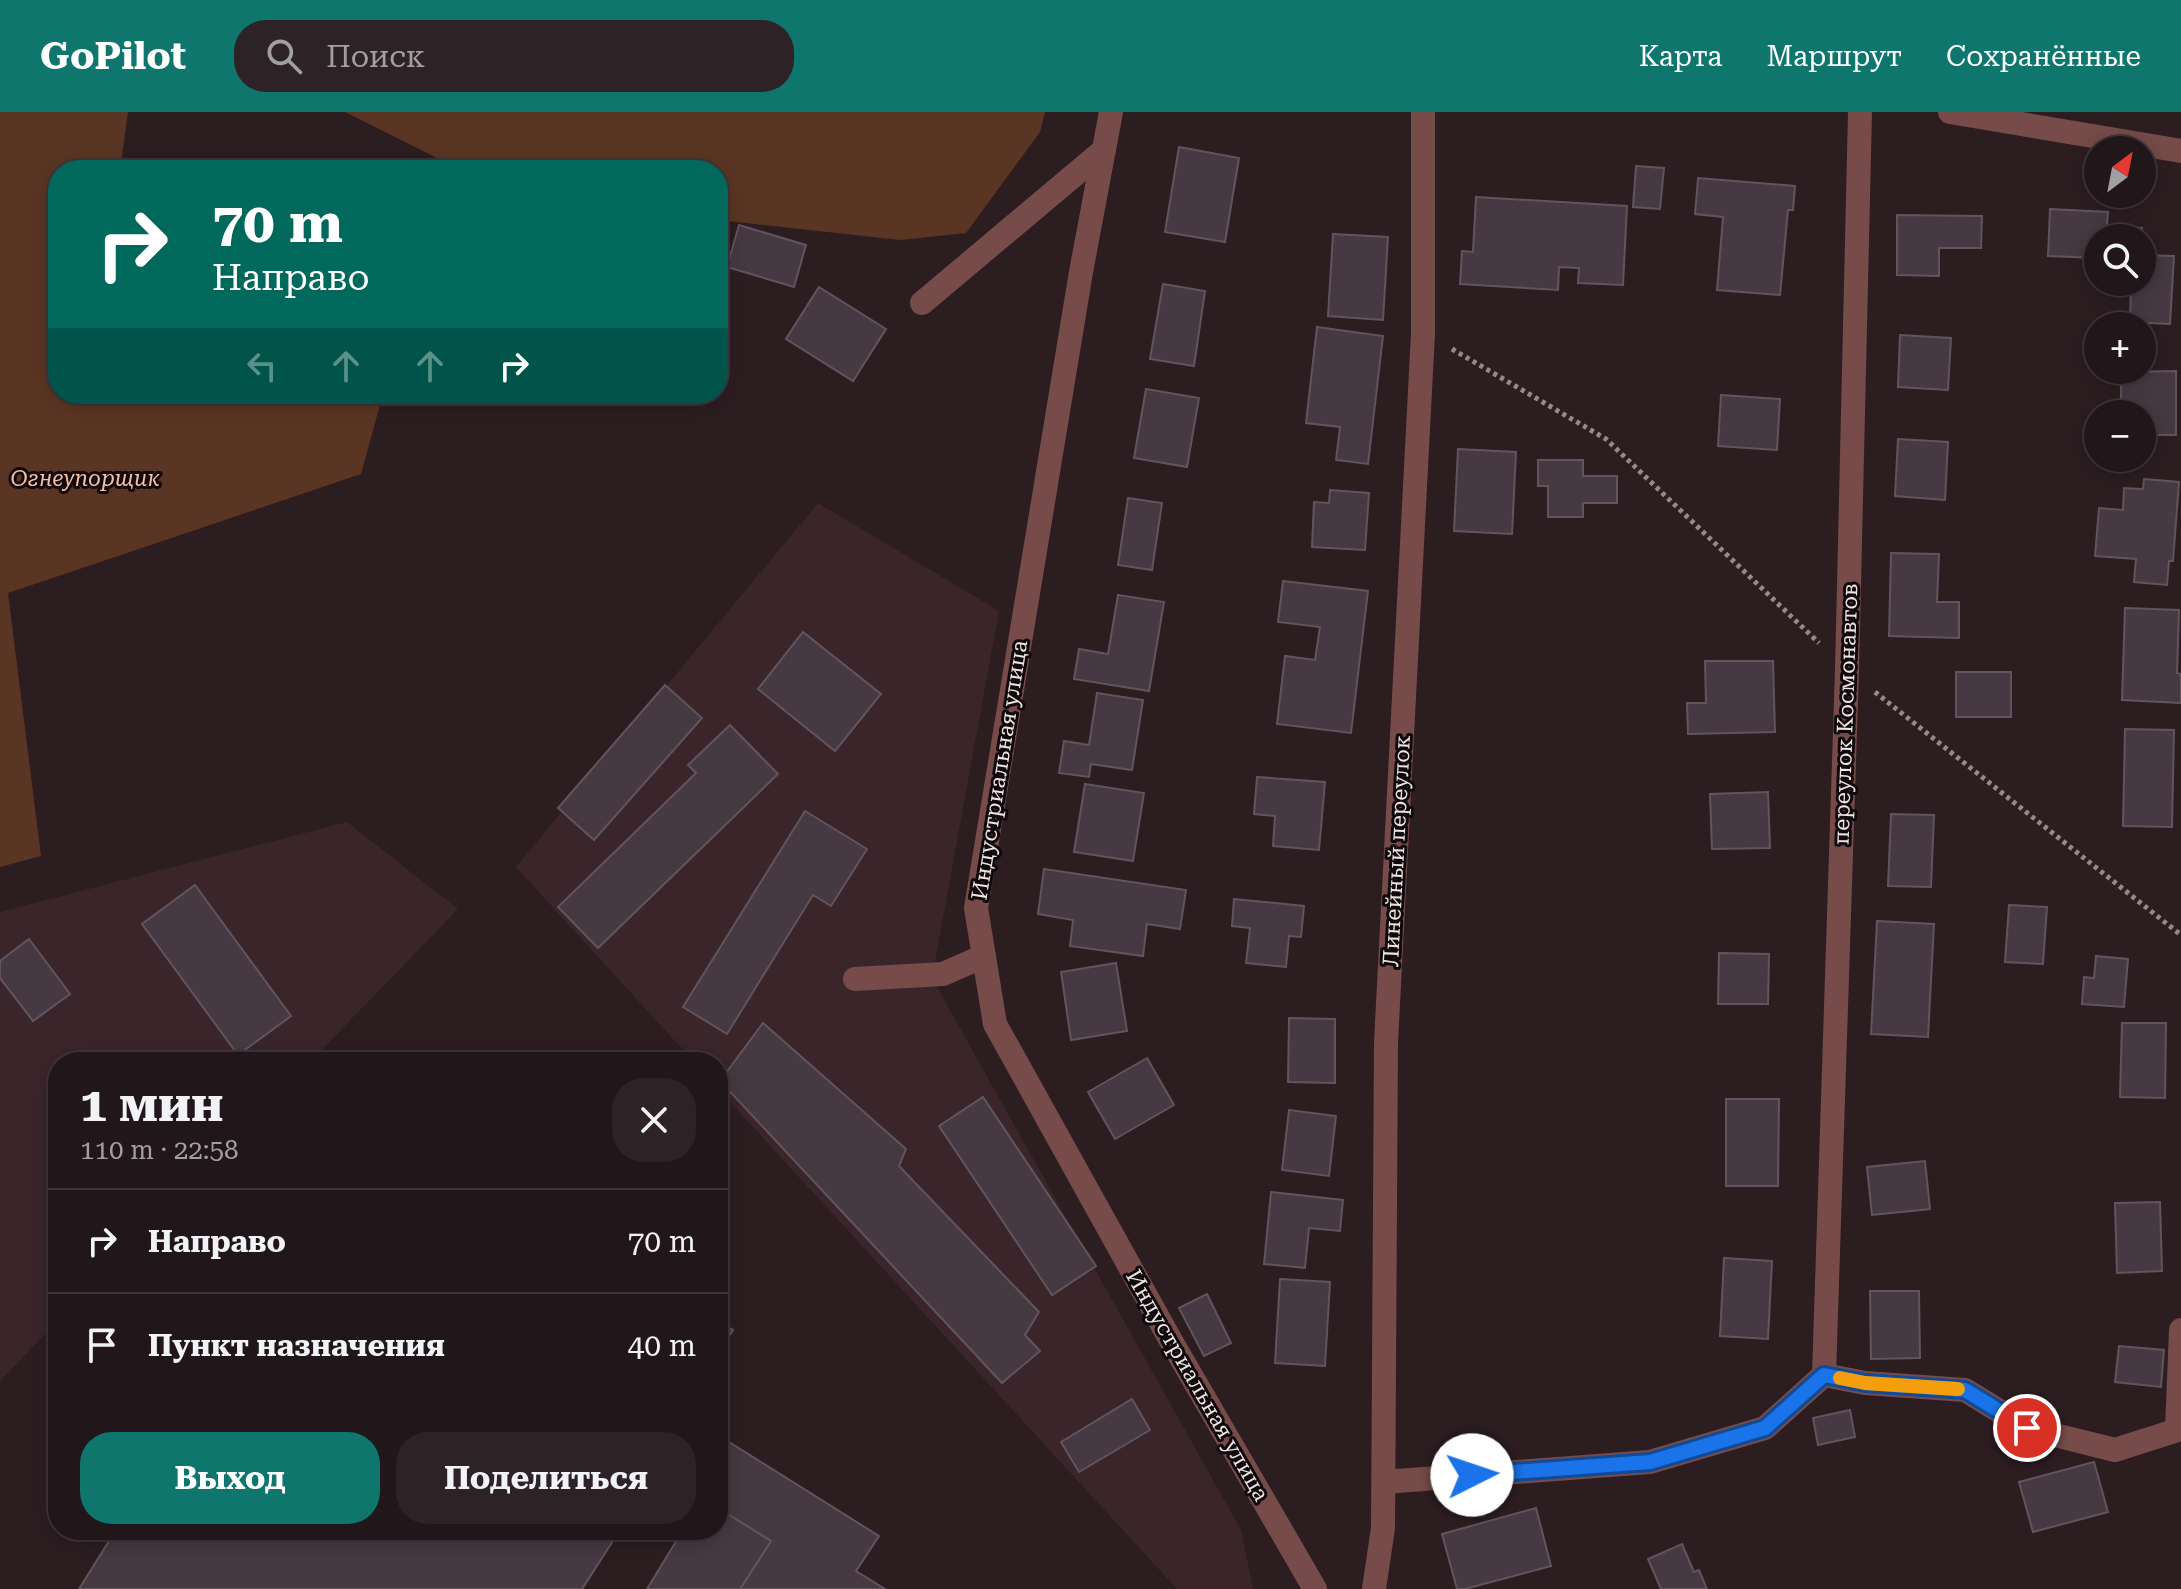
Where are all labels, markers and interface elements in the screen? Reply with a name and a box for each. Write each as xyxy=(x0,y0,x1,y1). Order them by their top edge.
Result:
search box xyxy=(234,20,794,92)
text: GoPilot xyxy=(40,34,186,78)
icon: search xyxy=(262,34,306,78)
text: Поиск xyxy=(326,39,425,74)
text: Карта xyxy=(1639,40,1723,73)
text: Маршрут xyxy=(1767,40,1902,73)
text: Сохранённые xyxy=(1946,40,2141,73)
north arrow xyxy=(2084,136,2156,208)
map controls xyxy=(2084,136,2156,472)
text: 70 m xyxy=(212,190,343,256)
icon: right xyxy=(80,192,184,296)
button: search xyxy=(2084,224,2156,296)
text: Направо xyxy=(212,257,370,299)
button: + xyxy=(2084,312,2156,384)
icon: left xyxy=(240,344,284,388)
icon: ahead xyxy=(324,344,368,388)
icon: ahead xyxy=(408,344,452,388)
icon: right xyxy=(492,344,536,388)
button: − xyxy=(2084,400,2156,472)
park label: Огнеупорщик xyxy=(10,466,160,491)
street label: переулок Космонавтов xyxy=(1828,583,1863,845)
street label: Индустриальная улица xyxy=(967,638,1032,902)
street label: Линейный переулок xyxy=(1378,734,1415,968)
text: 1 мин xyxy=(80,1077,223,1133)
button: close xyxy=(612,1078,696,1162)
text: 110 m · 22:58 xyxy=(80,1135,239,1165)
icon: right xyxy=(80,1219,124,1263)
text: Направо xyxy=(148,1224,286,1259)
text: 70 m xyxy=(627,1224,696,1259)
street label: Индустриальная улица xyxy=(1121,1265,1274,1505)
icon: arrive xyxy=(80,1323,124,1367)
text: Пункт назначения xyxy=(148,1328,445,1363)
text: 40 m xyxy=(627,1328,696,1363)
pin xyxy=(1993,1394,2061,1462)
icon: arrive xyxy=(2005,1406,2049,1450)
button: Выход xyxy=(80,1432,380,1524)
button: Поделиться xyxy=(396,1432,696,1524)
position arrow xyxy=(1430,1433,1514,1517)

